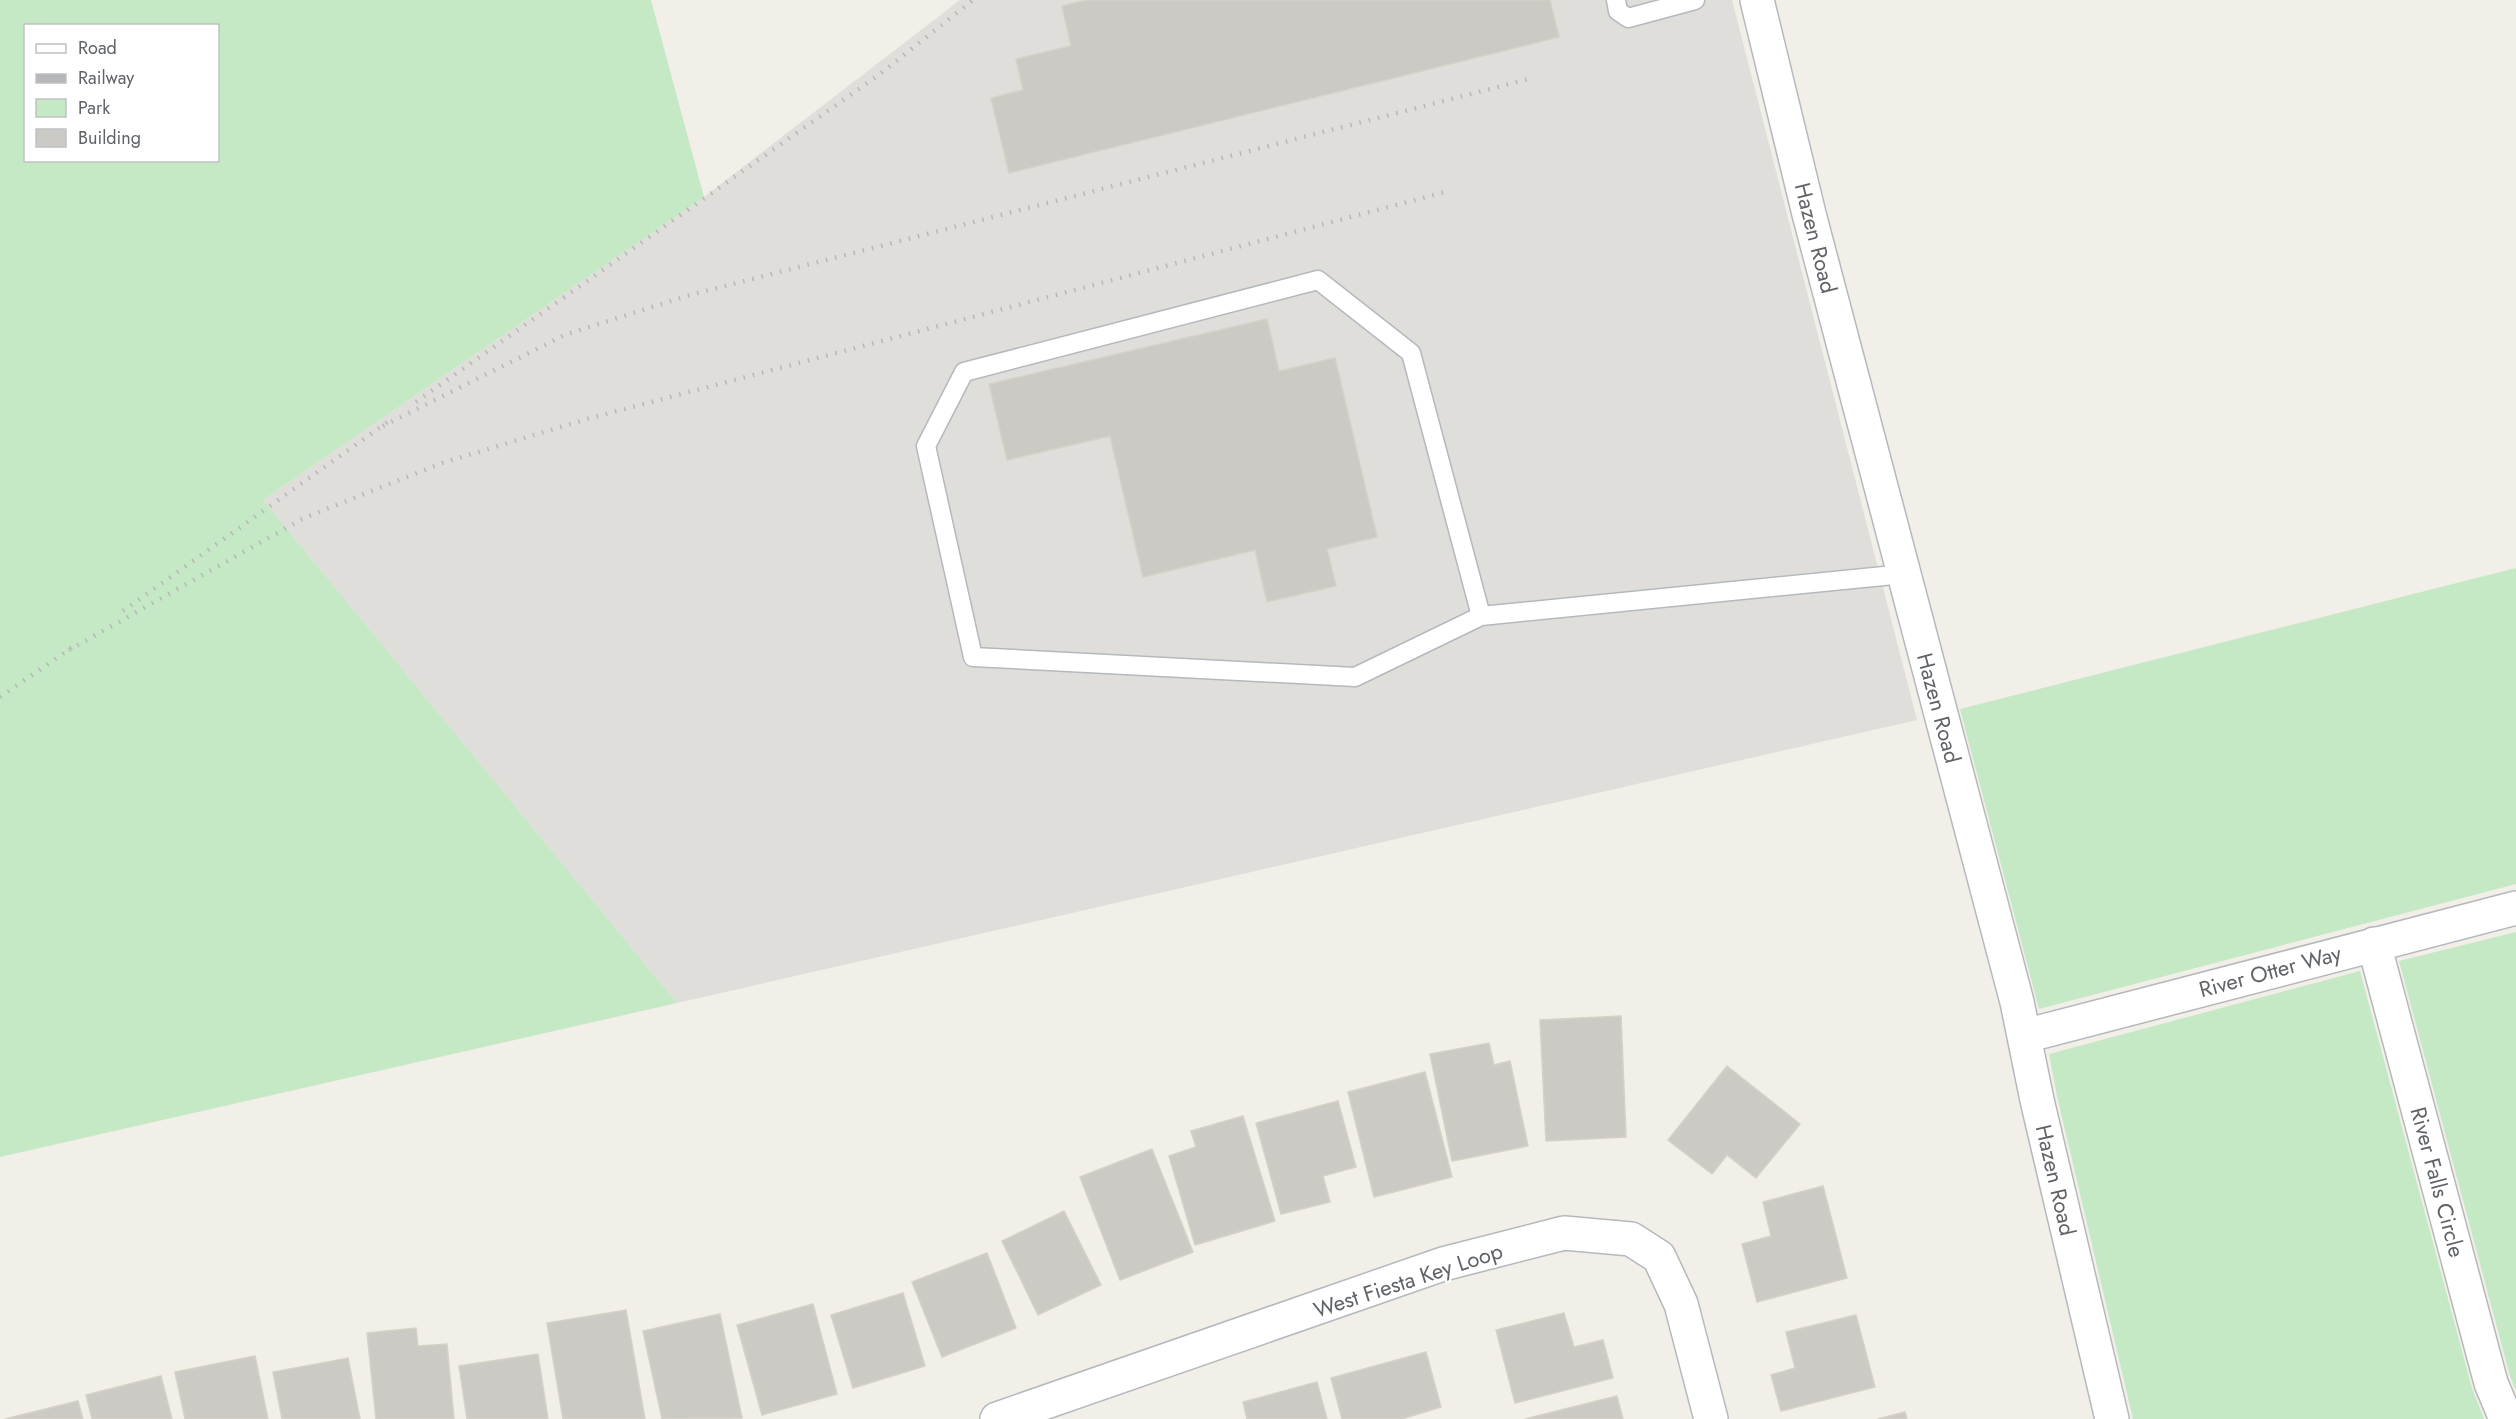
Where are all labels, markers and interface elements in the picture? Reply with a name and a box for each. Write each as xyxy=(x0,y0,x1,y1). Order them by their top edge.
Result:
legend xyxy=(24,24,219,162)
text: Road xyxy=(78,35,117,61)
text: Railway xyxy=(78,65,134,91)
text: Park xyxy=(78,95,110,121)
text: Building xyxy=(78,125,141,151)
street label: Hazen Road xyxy=(1787,179,1845,297)
street label: Hazen Road xyxy=(1909,649,1969,767)
street label: River Otter Way xyxy=(2195,937,2345,1005)
street label: River Falls Circle xyxy=(2403,1103,2473,1261)
street label: Hazen Road xyxy=(2028,1121,2084,1239)
street label: West Fiesta Key Loop xyxy=(1309,1234,1507,1326)

